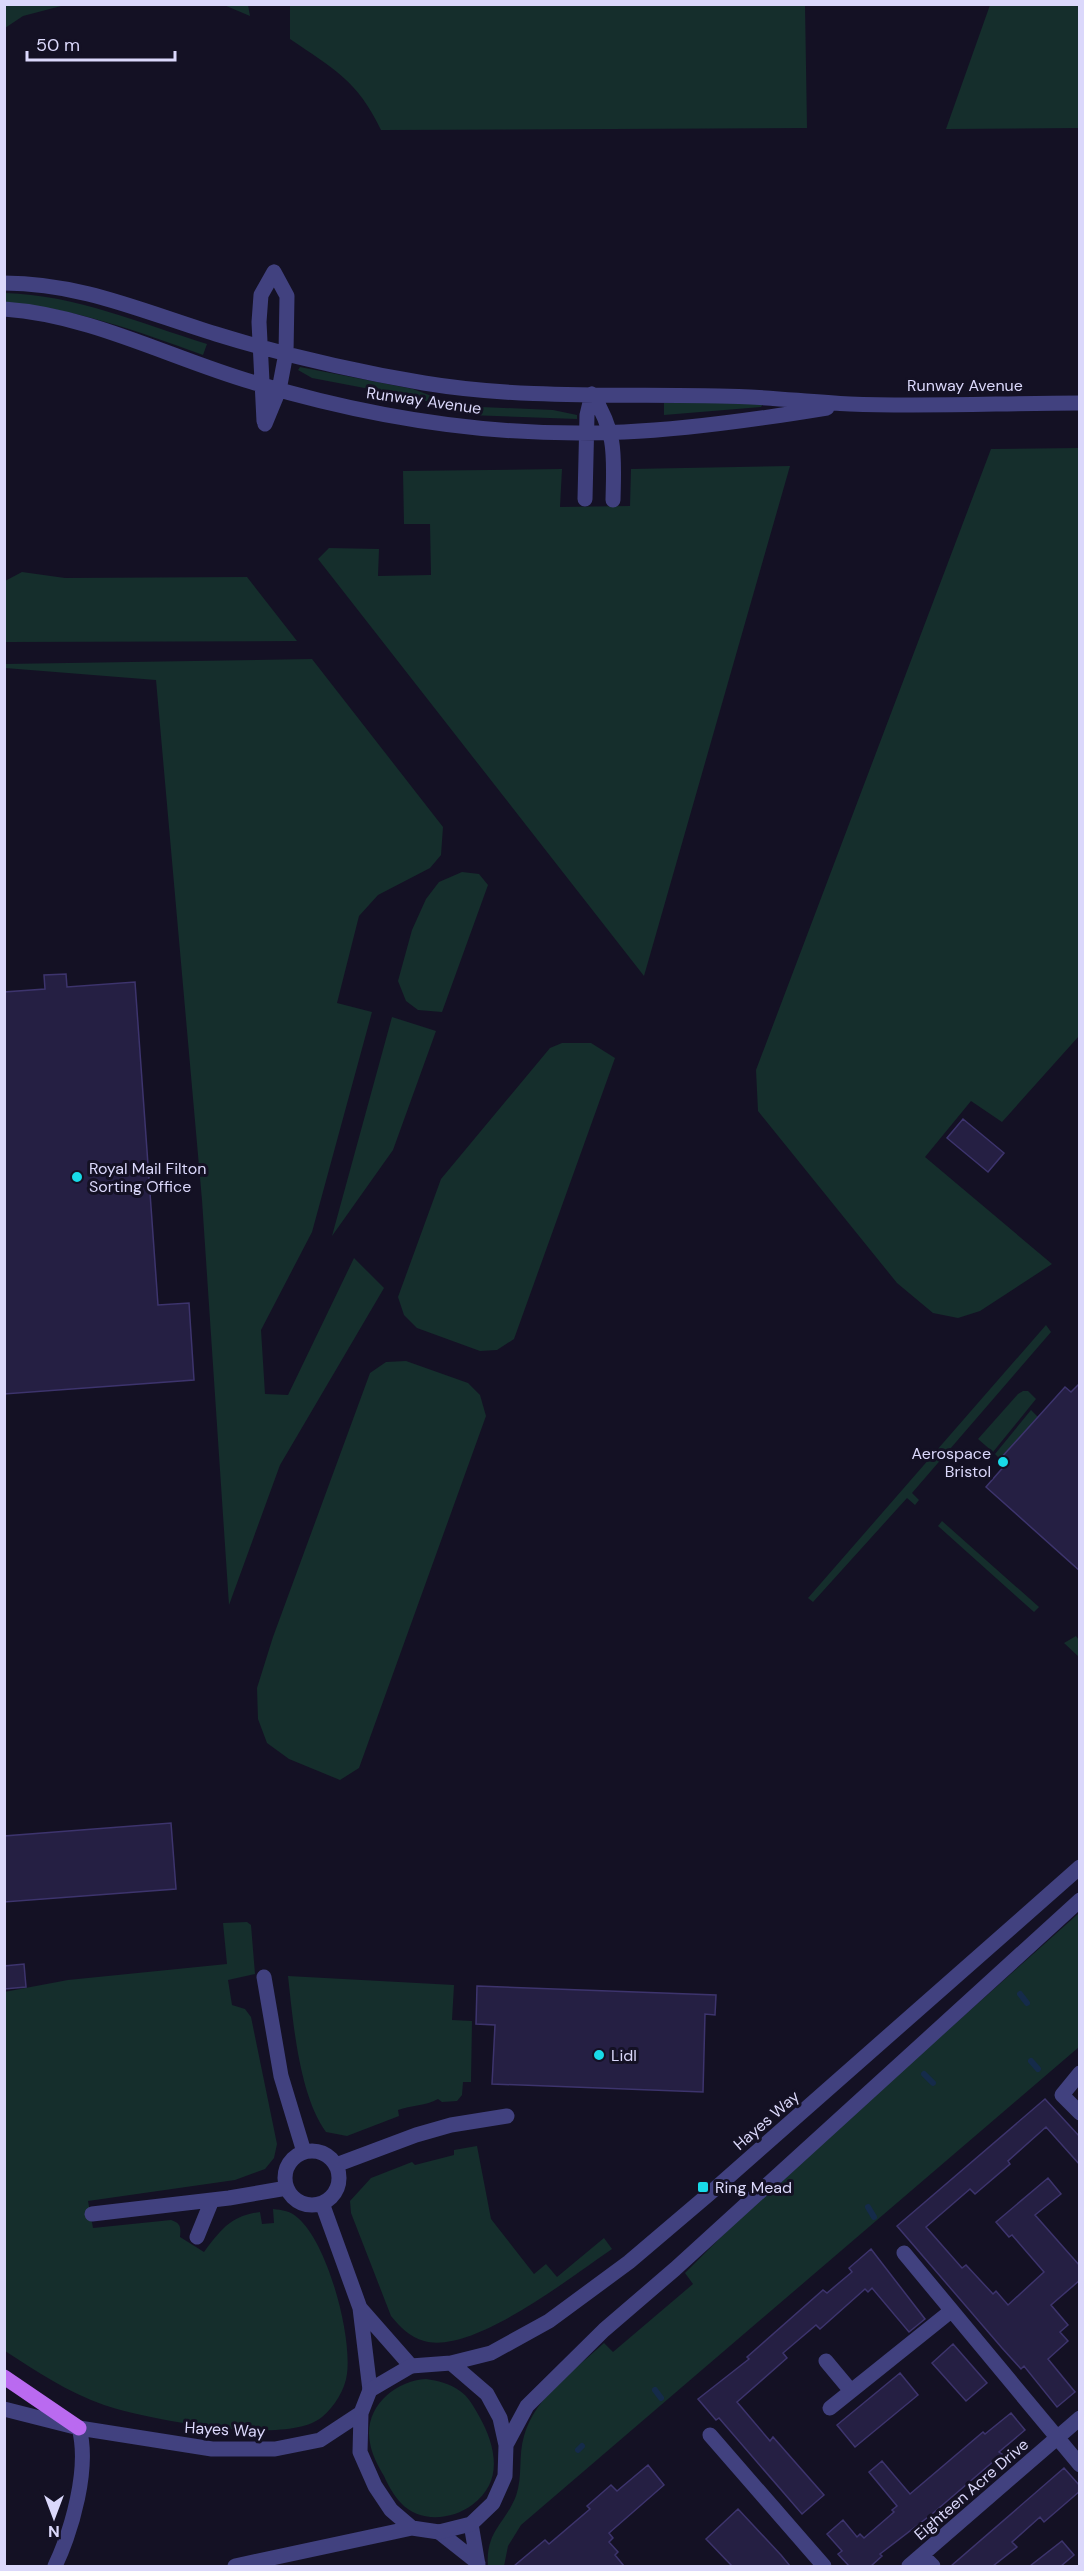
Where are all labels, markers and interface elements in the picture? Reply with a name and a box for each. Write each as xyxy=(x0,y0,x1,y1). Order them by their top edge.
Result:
scale bar xyxy=(27,24,176,62)
text: 50 m xyxy=(36,33,80,57)
street label: Runway Avenue xyxy=(907,375,1023,396)
street label: Runway Avenue xyxy=(365,382,483,419)
place label: Royal Mail Filton Sorting Office xyxy=(89,1158,206,1197)
marker: Royal Mail Filton Sorting Office xyxy=(70,1170,84,1184)
place label: Aerospace Bristol xyxy=(912,1443,991,1482)
marker: Aerospace Bristol xyxy=(996,1455,1010,1469)
place label: Lidl xyxy=(611,2045,637,2066)
marker: Lidl xyxy=(592,2048,606,2062)
street label: Hayes Way xyxy=(729,2086,804,2155)
place label: Ring Mead xyxy=(715,2177,792,2198)
marker: Ring Mead xyxy=(696,2180,710,2194)
street label: Hayes Way xyxy=(184,2417,266,2442)
street label: Eighteen Acre Drive xyxy=(910,2434,1033,2545)
north arrow xyxy=(24,2487,84,2547)
text: N xyxy=(48,2521,60,2542)

